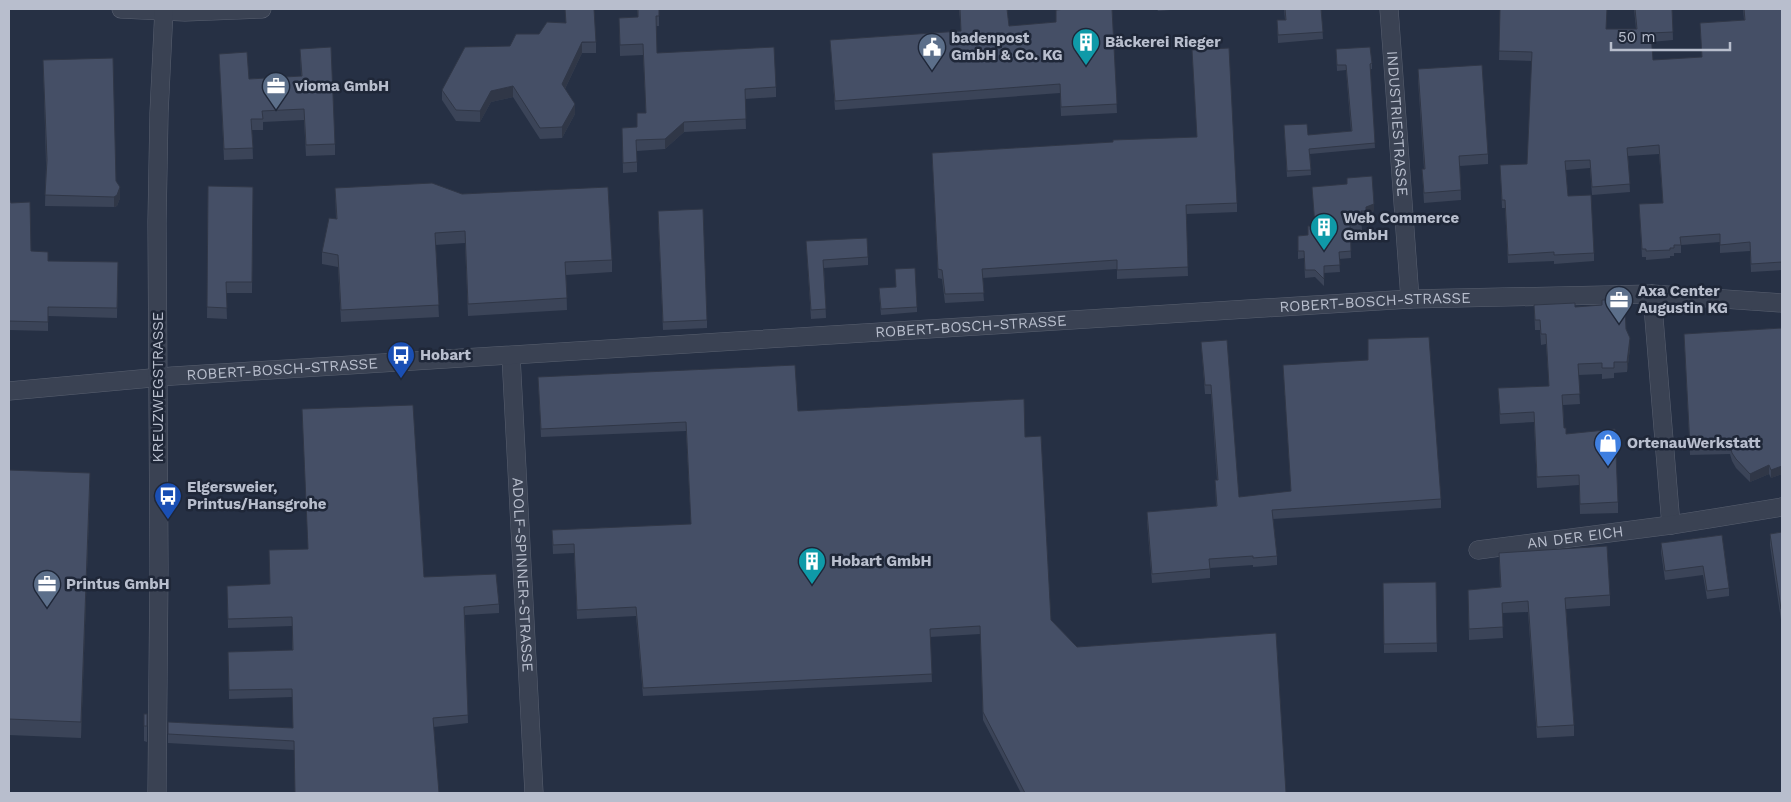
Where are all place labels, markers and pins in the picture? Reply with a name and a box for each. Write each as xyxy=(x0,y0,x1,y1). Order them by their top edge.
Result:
building icon: Bäckerei Rieger xyxy=(1071,27,1101,66)
place label: badenpost GmbH & Co. KG xyxy=(951,29,1063,64)
public building icon: badenpost GmbH & Co. KG xyxy=(917,32,947,71)
place label: Bäckerei Rieger xyxy=(1105,33,1221,51)
office icon: vioma GmbH xyxy=(261,71,291,110)
place label: vioma GmbH xyxy=(294,77,389,95)
place label: Web Commerce GmbH xyxy=(1343,209,1460,244)
building icon: Web Commerce GmbH xyxy=(1309,212,1339,251)
place label: Axa Center Augustin KG xyxy=(1638,282,1728,317)
office icon: Axa Center Augustin KG xyxy=(1604,285,1634,324)
bus stop icon: Hobart xyxy=(386,340,416,379)
place label: Hobart xyxy=(420,346,471,364)
shop icon: OrtenauWerkstatt xyxy=(1593,428,1623,467)
place label: OrtenauWerkstatt xyxy=(1627,434,1761,452)
place label: Elgersweier, Printus/Hansgrohe xyxy=(187,478,327,513)
bus stop icon: Elgersweier, Printus/Hansgrohe xyxy=(153,481,183,520)
building icon: Hobart GmbH xyxy=(797,546,827,585)
place label: Hobart GmbH xyxy=(831,552,932,570)
office icon: Printus GmbH xyxy=(32,569,62,608)
place label: Printus GmbH xyxy=(66,575,170,593)

